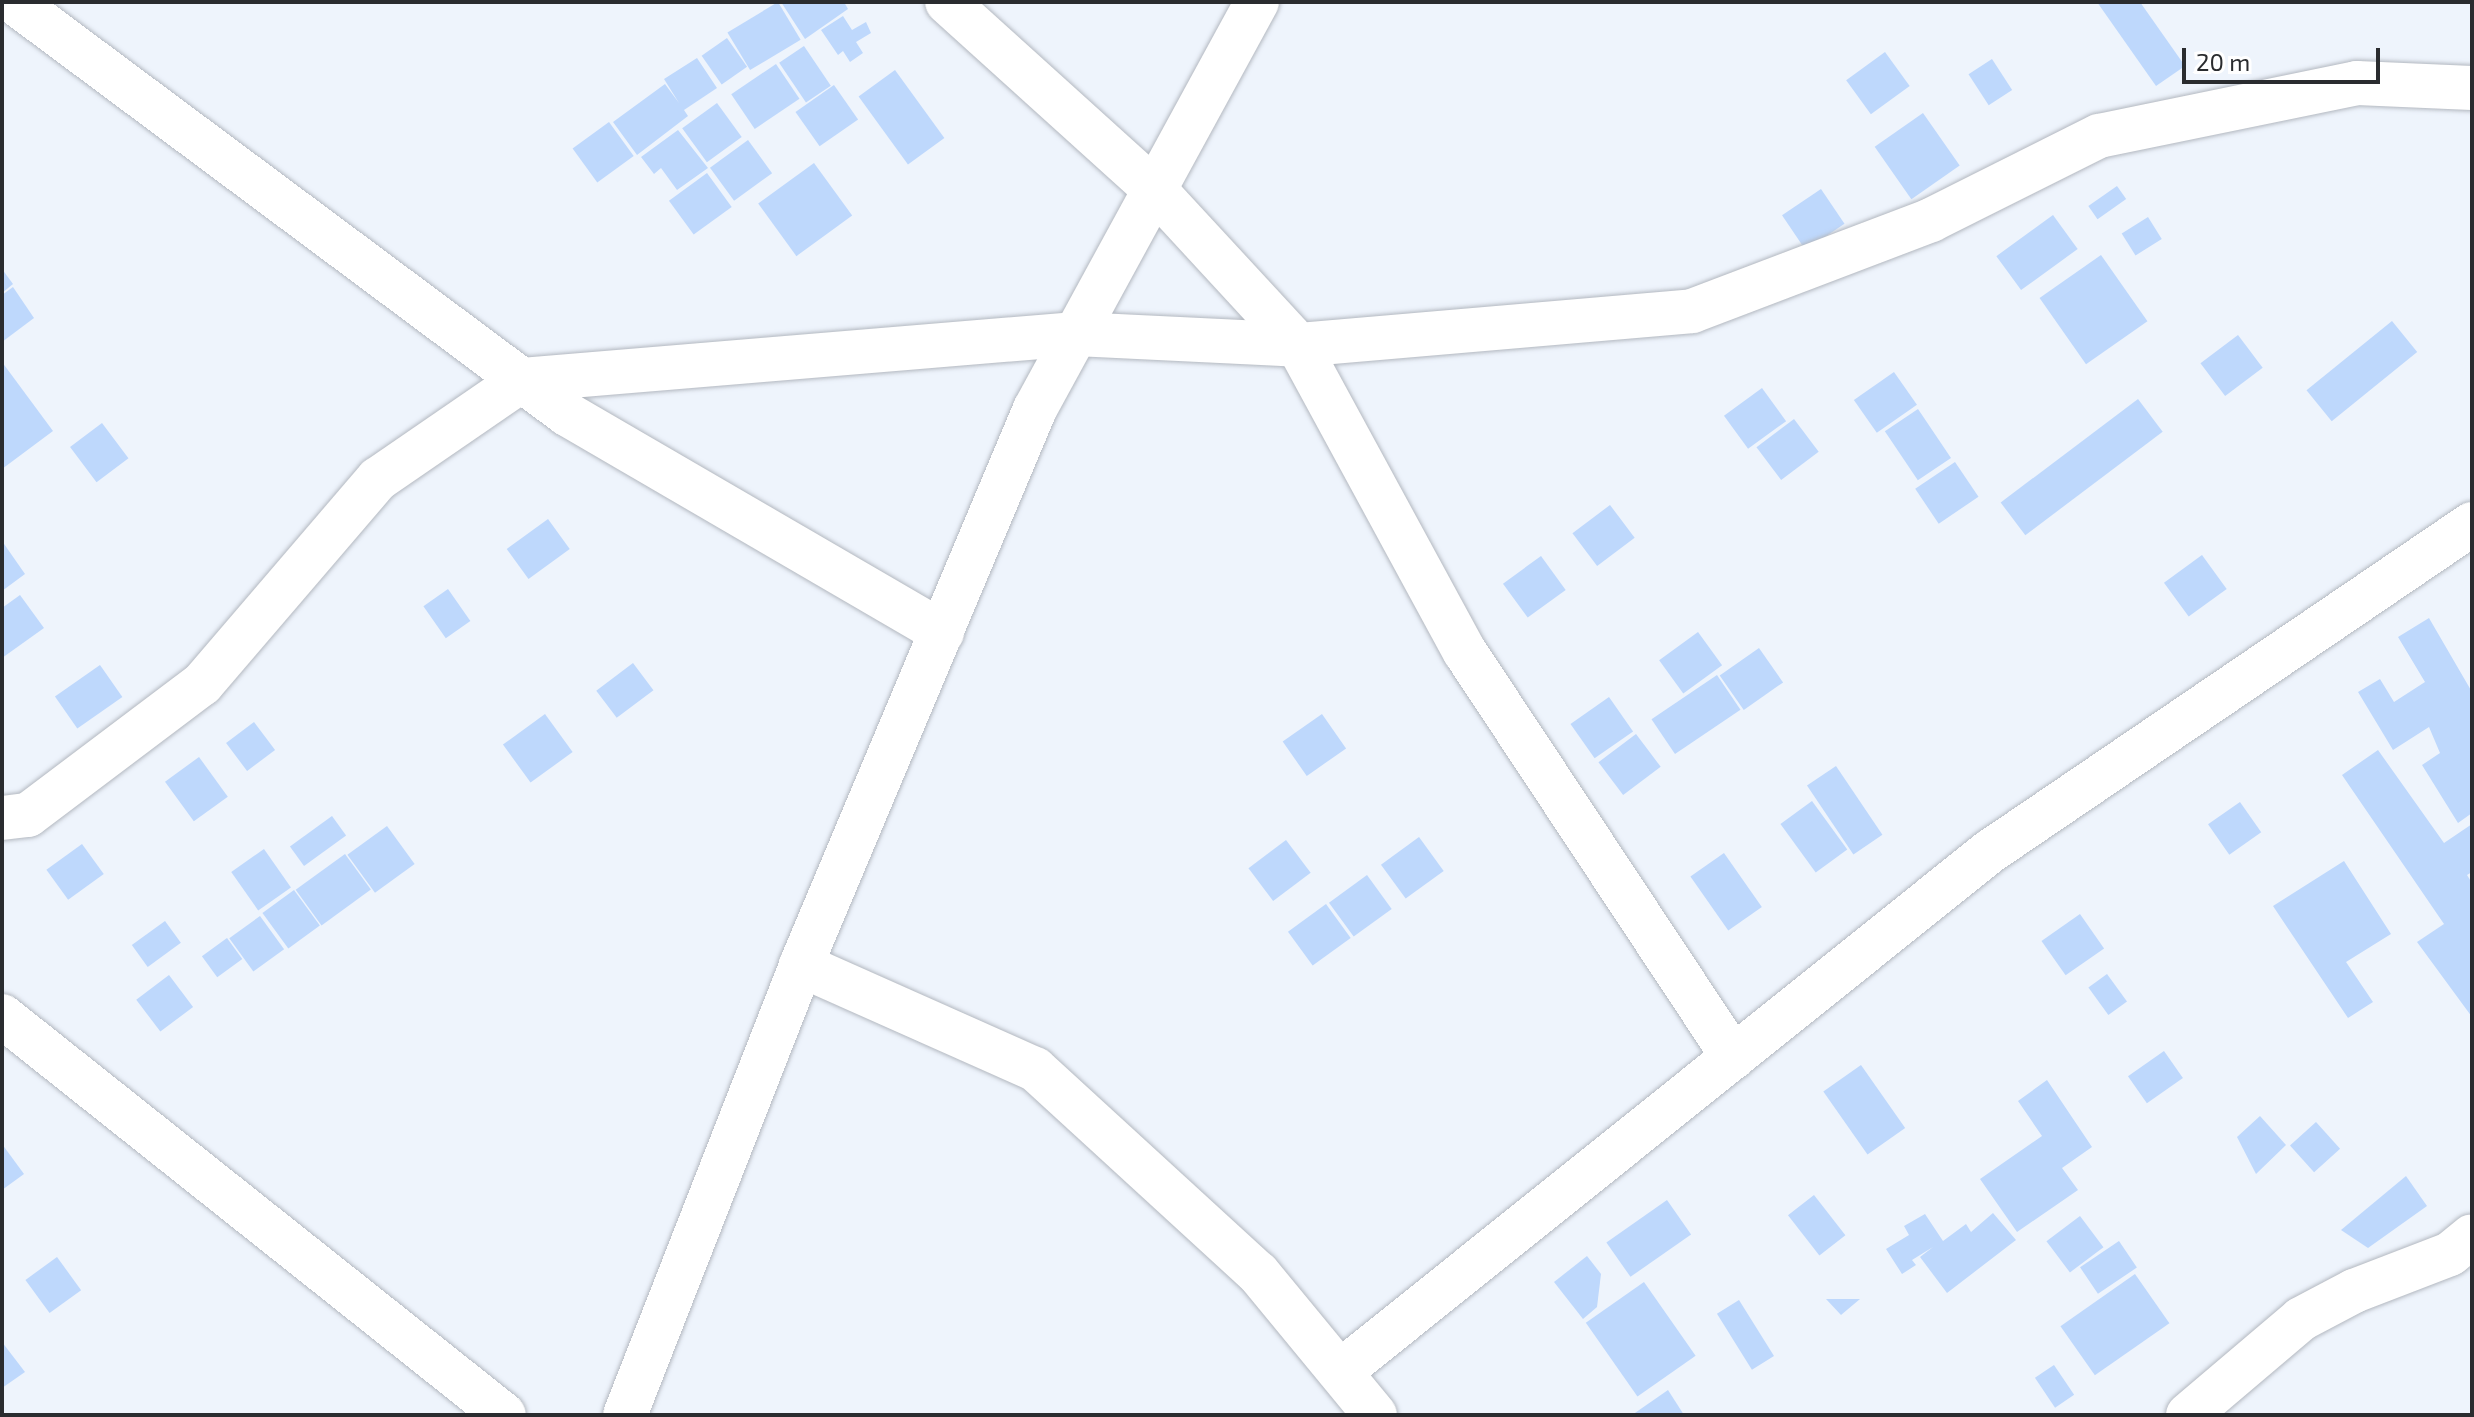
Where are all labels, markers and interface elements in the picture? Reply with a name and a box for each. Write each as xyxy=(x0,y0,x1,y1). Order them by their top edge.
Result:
scale bar xyxy=(2186,32,2384,82)
text: 20 m xyxy=(2196,47,2250,76)

